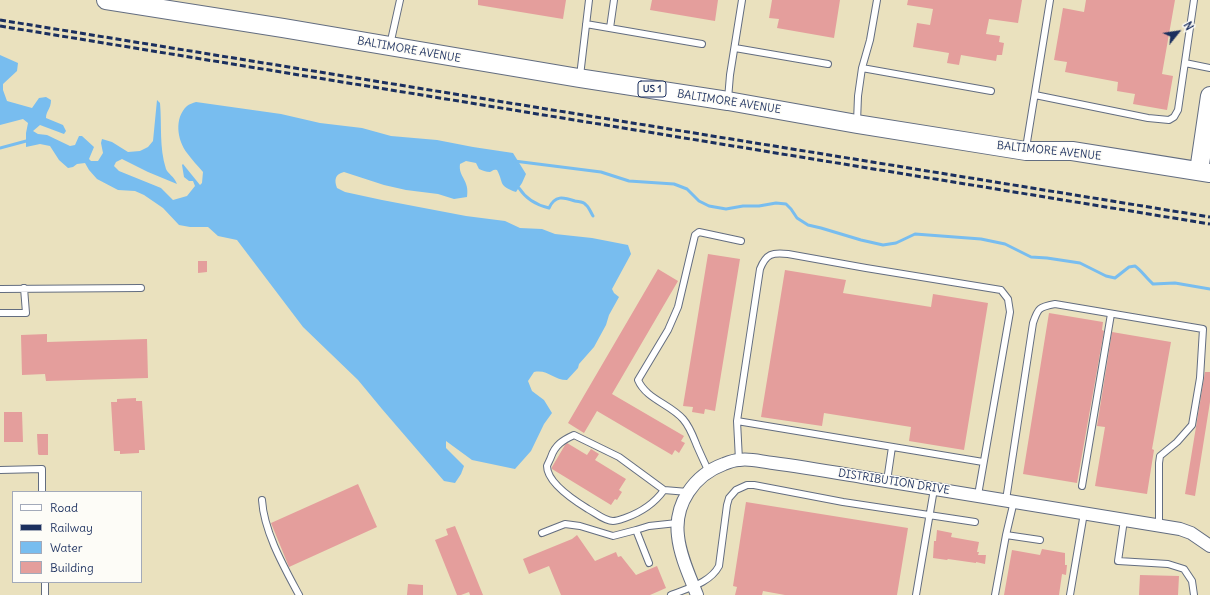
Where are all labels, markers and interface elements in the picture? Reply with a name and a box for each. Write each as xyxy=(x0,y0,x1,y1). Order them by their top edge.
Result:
north arrow xyxy=(1158,12,1198,52)
text: N xyxy=(1180,19,1196,33)
street label: BALTIMORE AVENUE xyxy=(356,34,462,66)
road number: US 1 xyxy=(638,81,666,97)
street label: BALTIMORE AVENUE xyxy=(676,87,782,117)
street label: BALTIMORE AVENUE xyxy=(996,139,1102,163)
street label: DISTRIBUTION DRIVE xyxy=(837,467,951,497)
legend xyxy=(12,491,142,583)
text: Road xyxy=(50,500,78,515)
text: Railway xyxy=(50,520,93,535)
text: Water xyxy=(50,540,83,555)
text: Building xyxy=(50,560,94,575)

